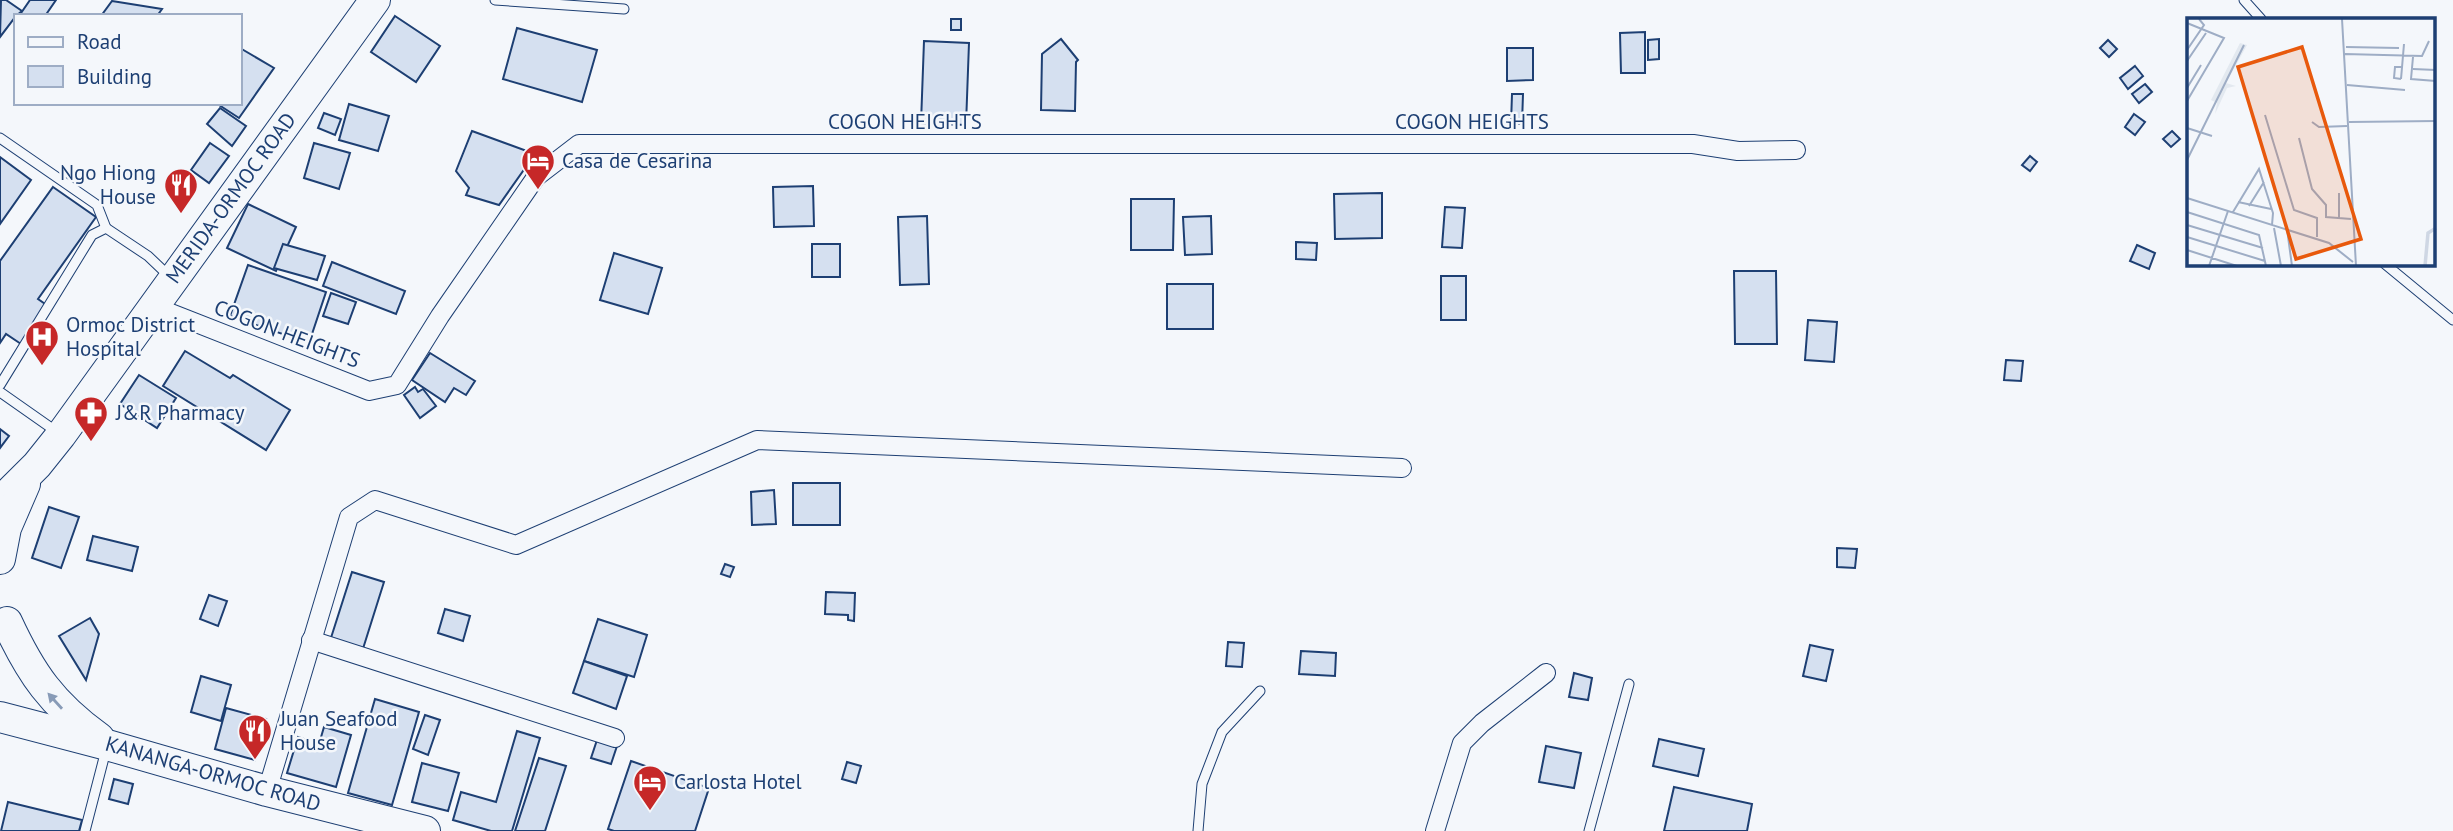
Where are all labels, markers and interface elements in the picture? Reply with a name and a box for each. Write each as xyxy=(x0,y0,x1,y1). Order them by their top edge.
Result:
legend xyxy=(14,14,242,105)
inset map xyxy=(2187,18,2436,266)
text: Road xyxy=(77,28,121,55)
text: Building xyxy=(77,63,152,90)
street label: MERIDA-ORMOC ROAD xyxy=(160,107,302,288)
street label: COGON HEIGHTS xyxy=(828,108,982,135)
street label: COGON HEIGHTS xyxy=(1395,108,1549,135)
hotel icon: Casa de Cesarina xyxy=(519,142,557,191)
place label: Casa de Cesarina xyxy=(562,147,712,174)
place label: Ngo Hiong House xyxy=(60,159,156,210)
restaurant icon: Ngo Hiong House xyxy=(162,166,200,215)
street label: COGON HEIGHTS xyxy=(210,293,364,374)
place label: Ormoc District Hospital xyxy=(66,311,195,362)
hospital icon: Ormoc District Hospital xyxy=(23,318,61,367)
pharmacy icon: J&R Pharmacy xyxy=(72,394,110,443)
place label: J&R Pharmacy xyxy=(115,399,245,426)
one-way arrow xyxy=(47,692,63,710)
place label: Juan Seafood House xyxy=(279,705,397,756)
restaurant icon: Juan Seafood House xyxy=(236,712,274,761)
street label: KANANGA-ORMOC ROAD xyxy=(102,730,324,817)
hotel icon: Carlosta Hotel xyxy=(631,763,669,812)
place label: Carlosta Hotel xyxy=(674,768,802,795)

